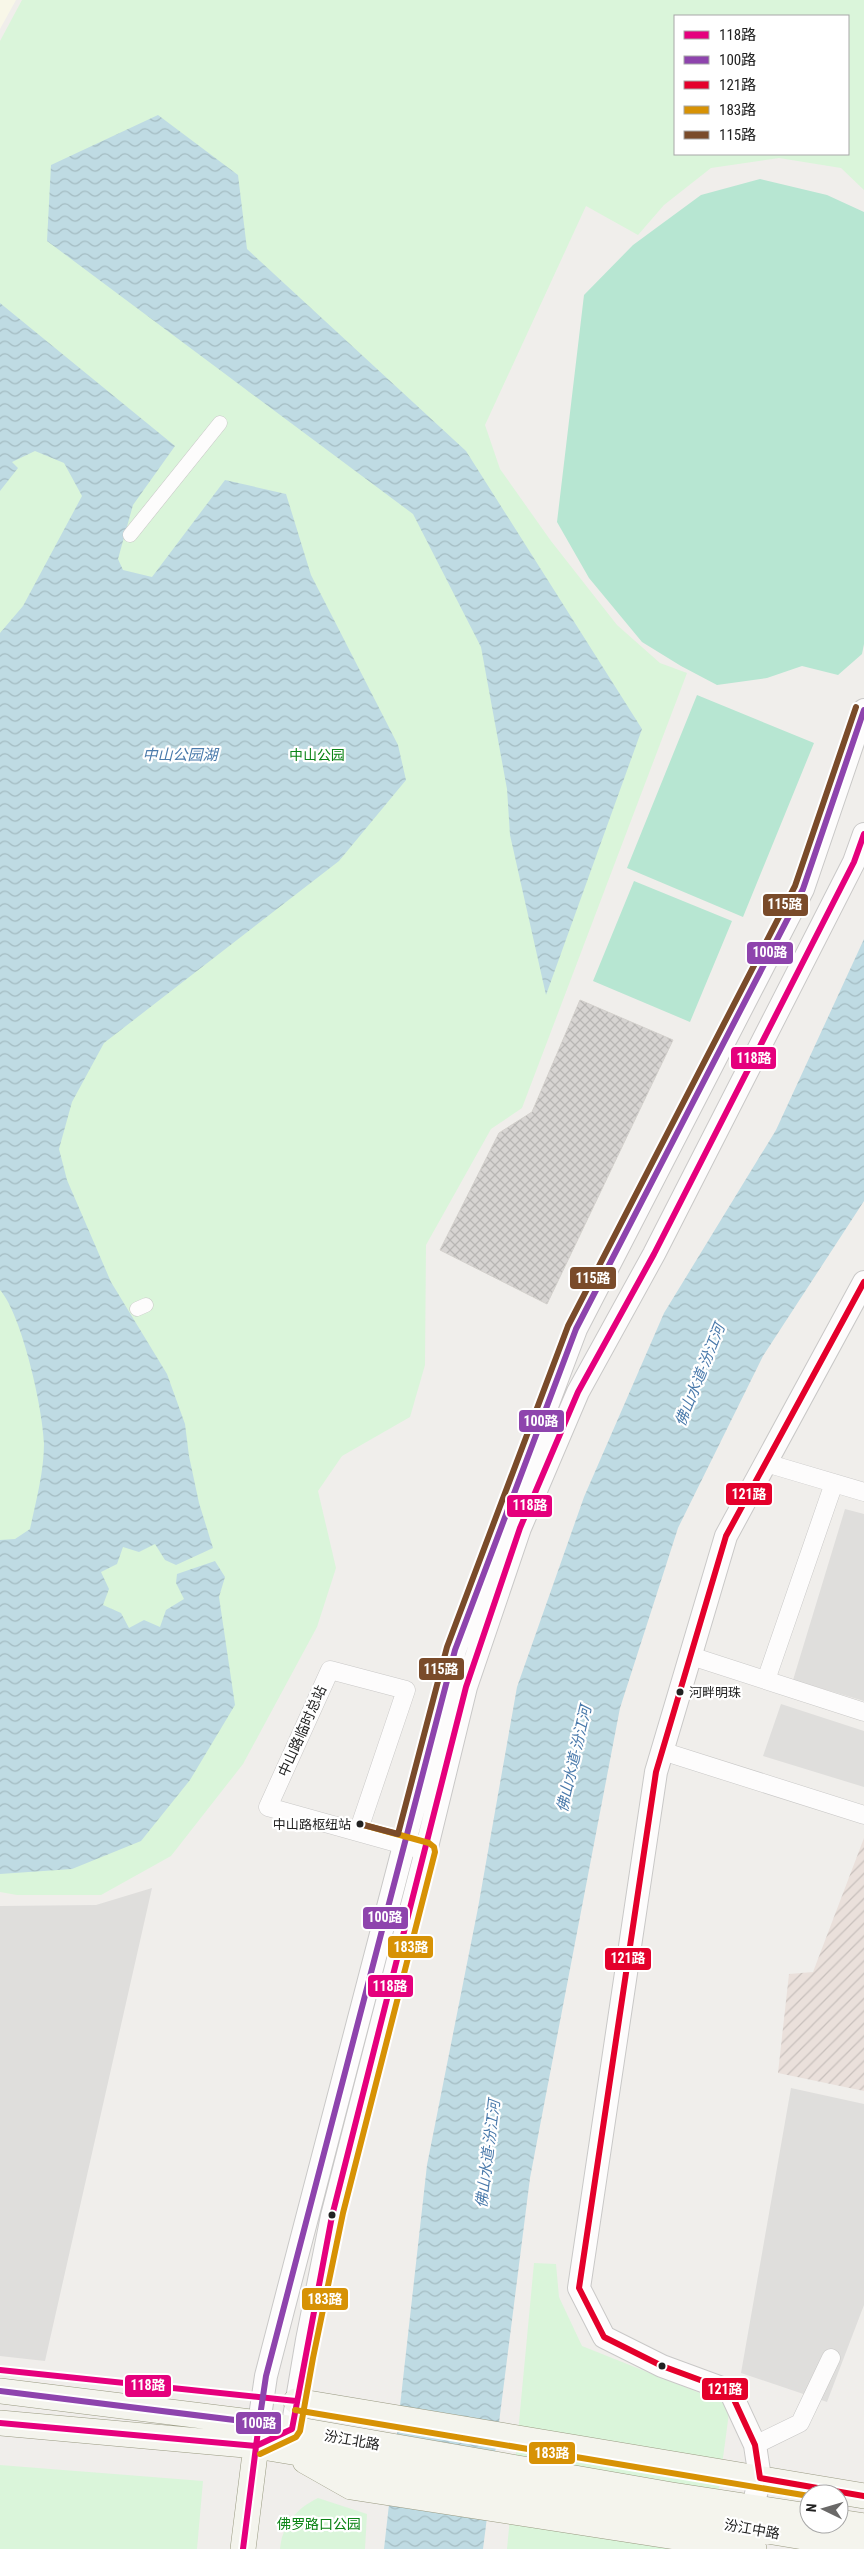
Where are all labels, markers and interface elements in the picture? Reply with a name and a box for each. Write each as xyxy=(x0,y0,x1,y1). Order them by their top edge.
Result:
legend xyxy=(674,15,849,155)
text: 118路 xyxy=(719,26,756,44)
text: 100路 xyxy=(719,51,756,69)
text: 121路 xyxy=(719,76,756,94)
text: 183路 xyxy=(719,101,756,119)
text: 115路 xyxy=(719,126,756,144)
water label: 中山公园湖 xyxy=(142,746,219,764)
park label: 中山公园 xyxy=(289,747,345,763)
line badge: 115路 xyxy=(762,893,809,917)
text: 115路 xyxy=(767,896,803,912)
line badge: 100路 xyxy=(746,941,794,965)
text: 100路 xyxy=(752,944,788,960)
line badge: 118路 xyxy=(730,1046,777,1070)
text: 118路 xyxy=(736,1050,772,1066)
line badge: 115路 xyxy=(569,1266,617,1290)
text: 115路 xyxy=(575,1270,611,1286)
water label: 佛山水道-汾江河 xyxy=(671,1319,730,1429)
line badge: 100路 xyxy=(518,1409,565,1433)
text: 100路 xyxy=(523,1413,559,1429)
line badge: 121路 xyxy=(725,1482,773,1506)
text: 121路 xyxy=(731,1486,767,1502)
line badge: 118路 xyxy=(506,1494,553,1518)
text: 118路 xyxy=(512,1497,548,1513)
line badge: 115路 xyxy=(418,1657,465,1681)
text: 115路 xyxy=(423,1661,459,1677)
street label: 中山路临时总站 xyxy=(275,1683,329,1779)
place label: 河畔明珠 xyxy=(689,1685,741,1700)
marker: 河畔明珠 xyxy=(675,1687,685,1697)
water label: 佛山水道-汾江河 xyxy=(553,1701,596,1814)
place label: 中山路枢纽站 xyxy=(273,1817,351,1832)
marker: 中山路枢纽站 xyxy=(355,1819,365,1829)
line badge: 100路 xyxy=(362,1906,409,1930)
text: 100路 xyxy=(367,1909,403,1925)
line badge: 183路 xyxy=(387,1935,434,1959)
text: 183路 xyxy=(393,1939,429,1955)
line badge: 121路 xyxy=(604,1947,652,1971)
text: 121路 xyxy=(610,1950,646,1966)
line badge: 118路 xyxy=(367,1974,414,1998)
text: 118路 xyxy=(372,1978,408,1994)
water label: 佛山水道-汾江河 xyxy=(472,2096,504,2209)
unlabelled marker xyxy=(327,2210,337,2220)
line badge: 183路 xyxy=(301,2287,349,2311)
text: 183路 xyxy=(307,2291,343,2307)
unlabelled marker xyxy=(657,2361,667,2371)
line badge: 118路 xyxy=(124,2374,172,2398)
text: 118路 xyxy=(130,2377,166,2393)
line badge: 121路 xyxy=(701,2377,749,2401)
text: 121路 xyxy=(707,2381,743,2397)
line badge: 100路 xyxy=(235,2411,282,2435)
text: 100路 xyxy=(241,2415,277,2431)
street label: 汾江北路 xyxy=(323,2427,381,2453)
line badge: 183路 xyxy=(528,2441,576,2465)
text: 183路 xyxy=(534,2445,570,2461)
north arrow xyxy=(799,2484,849,2534)
text: N xyxy=(803,2503,819,2513)
park label: 佛罗路口公园 xyxy=(277,2516,361,2532)
street label: 汾江中路 xyxy=(723,2516,781,2542)

